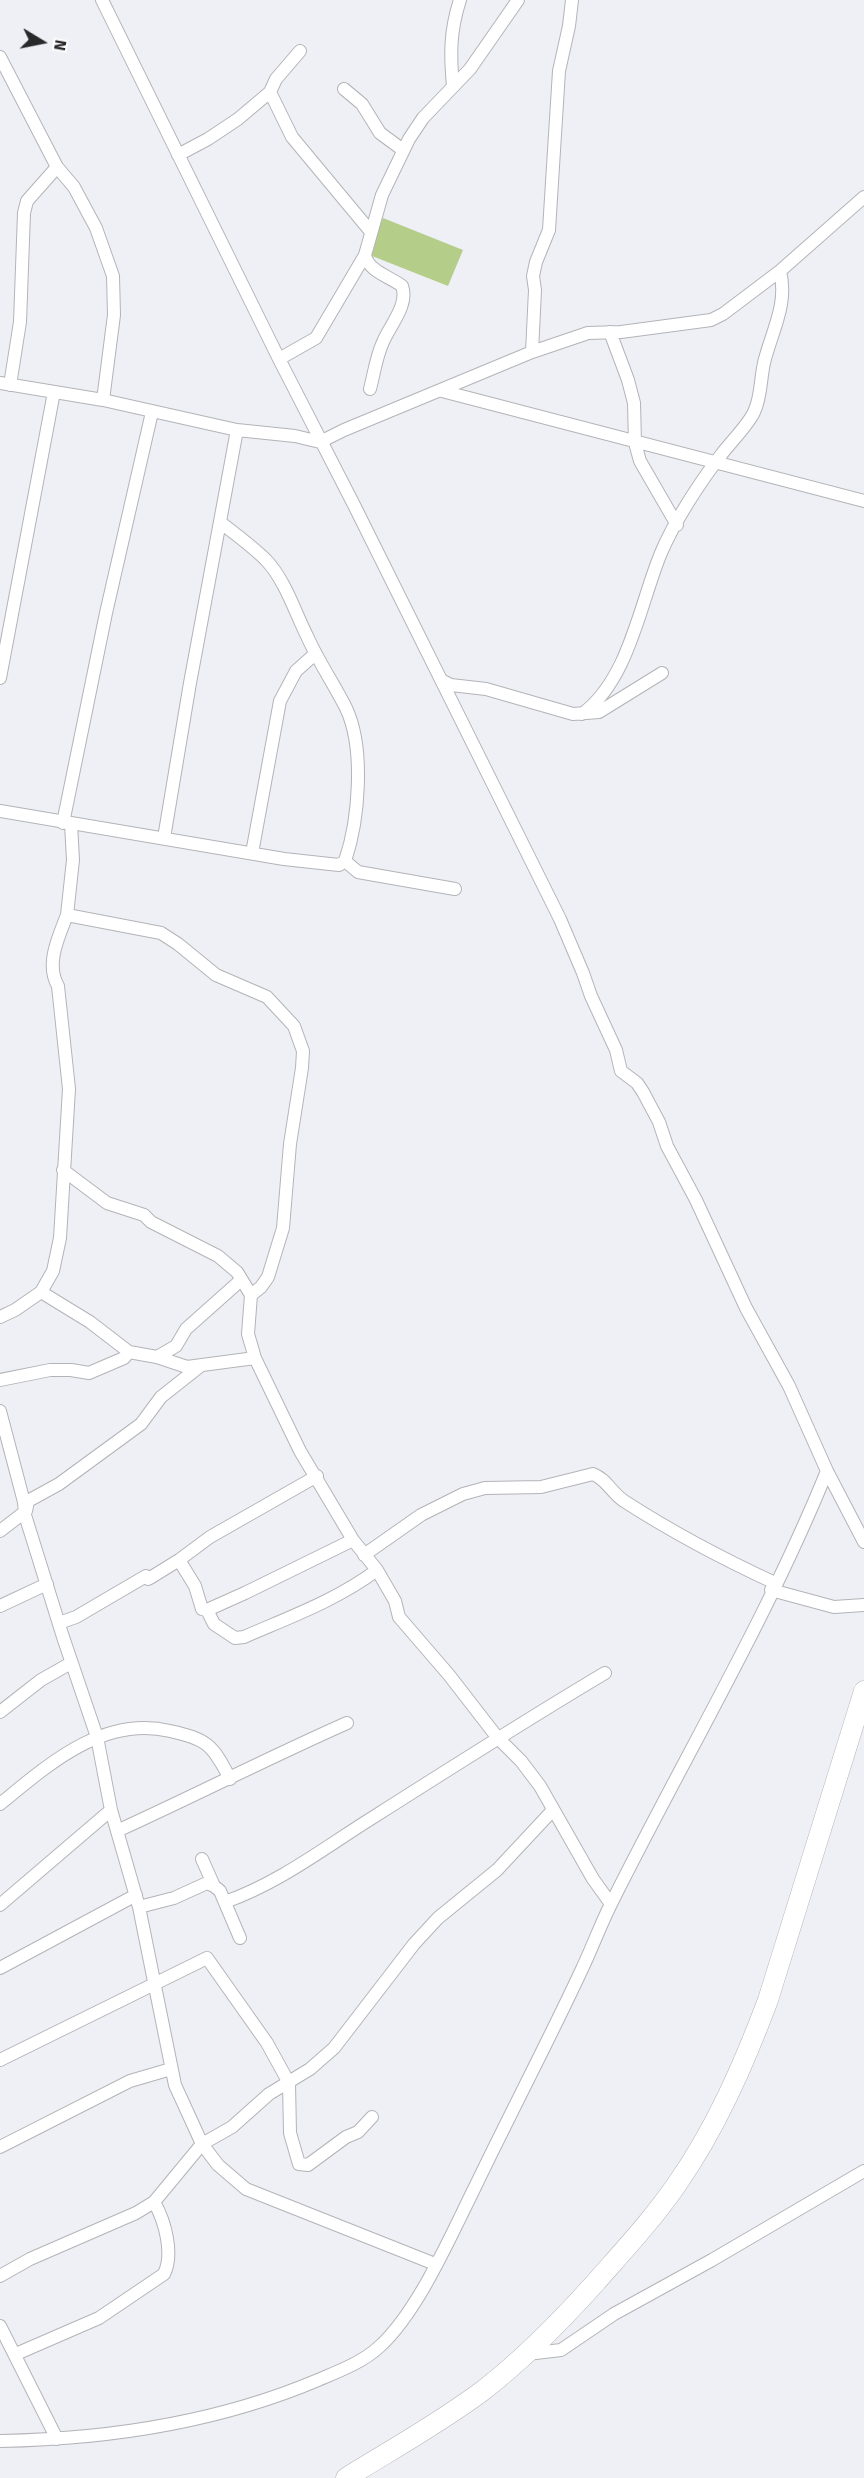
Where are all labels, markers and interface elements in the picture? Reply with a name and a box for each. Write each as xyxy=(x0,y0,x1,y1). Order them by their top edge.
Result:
north arrow xyxy=(12,12,72,72)
text: N xyxy=(50,38,70,52)

